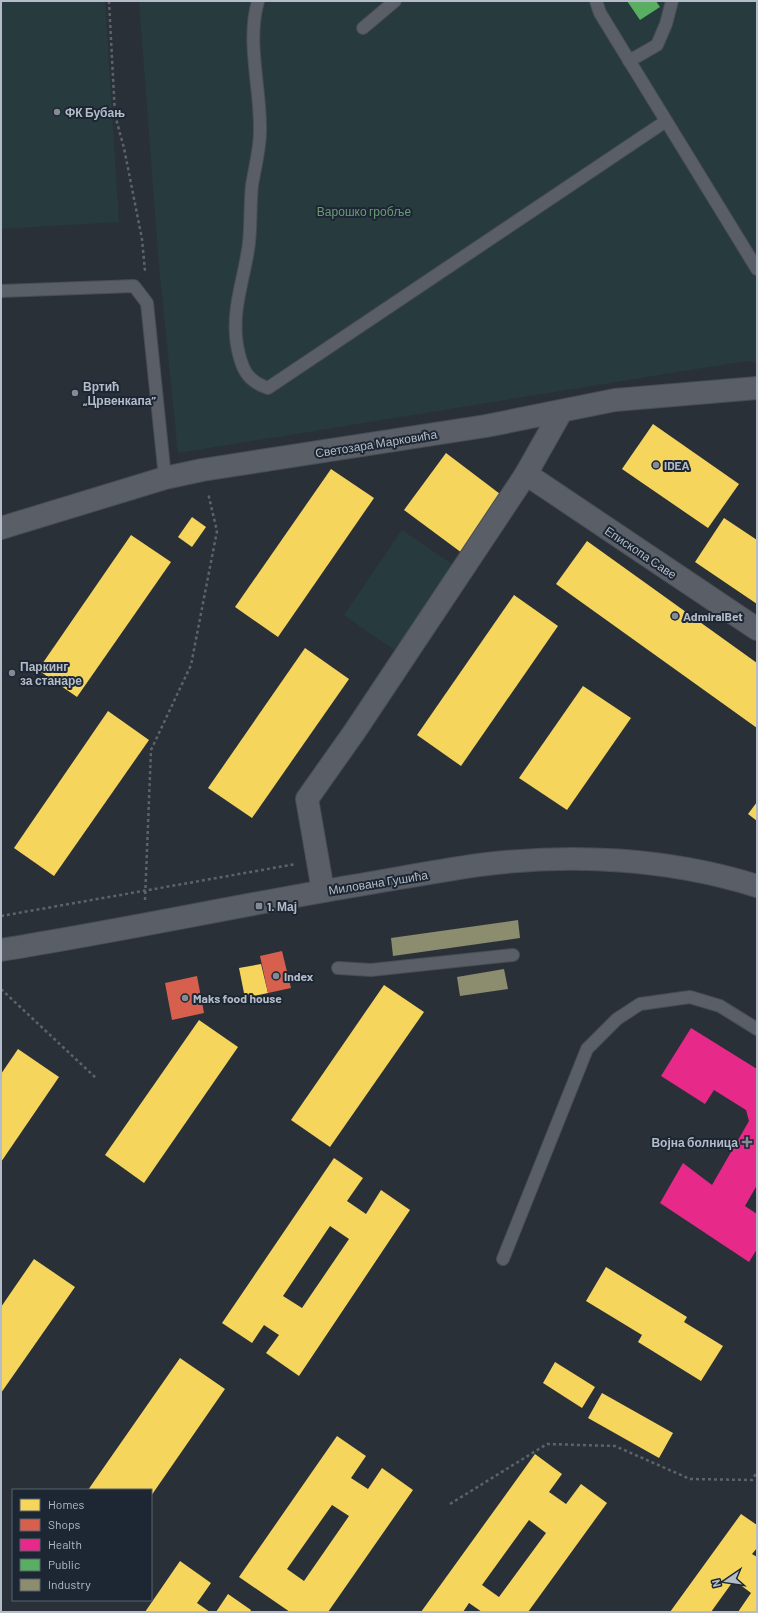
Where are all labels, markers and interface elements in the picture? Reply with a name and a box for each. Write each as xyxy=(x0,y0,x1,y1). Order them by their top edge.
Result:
place label: ФК Бубањ xyxy=(65,105,125,120)
marker: ФК Бубањ xyxy=(52,107,62,117)
park label: Варошко гробље xyxy=(317,204,411,219)
place label: Вртић „Црвенкапа” xyxy=(83,379,156,408)
marker: Вртић „Црвенкапа” xyxy=(70,388,80,398)
street label: Светозара Марковића xyxy=(314,426,438,461)
place label: IDEA xyxy=(664,458,690,472)
marker: IDEA xyxy=(651,460,661,470)
street label: Епископа Саве xyxy=(603,523,680,581)
place label: AdmiralBet xyxy=(683,609,743,623)
marker: AdmiralBet xyxy=(670,611,680,621)
place label: Паркинг за станаре xyxy=(20,659,82,688)
marker: Паркинг за станаре xyxy=(7,668,17,678)
street label: Милована Гушића xyxy=(327,867,429,898)
place label: 1. Мај xyxy=(267,899,297,914)
marker: 1. Мај xyxy=(254,901,264,911)
place label: Index xyxy=(284,969,314,983)
marker: Index xyxy=(271,971,281,981)
place label: Maks food house xyxy=(193,991,282,1005)
marker: Maks food house xyxy=(180,993,190,1003)
place label: Војна болница xyxy=(651,1135,738,1150)
marker: Војна болница xyxy=(741,1136,753,1148)
legend xyxy=(12,1489,152,1601)
text: Homes xyxy=(48,1497,85,1511)
text: Shops xyxy=(48,1517,81,1531)
text: Health xyxy=(48,1537,82,1551)
text: Public xyxy=(48,1557,80,1571)
north arrow xyxy=(706,1561,746,1601)
text: Industry xyxy=(48,1577,91,1591)
text: N xyxy=(709,1578,723,1588)

